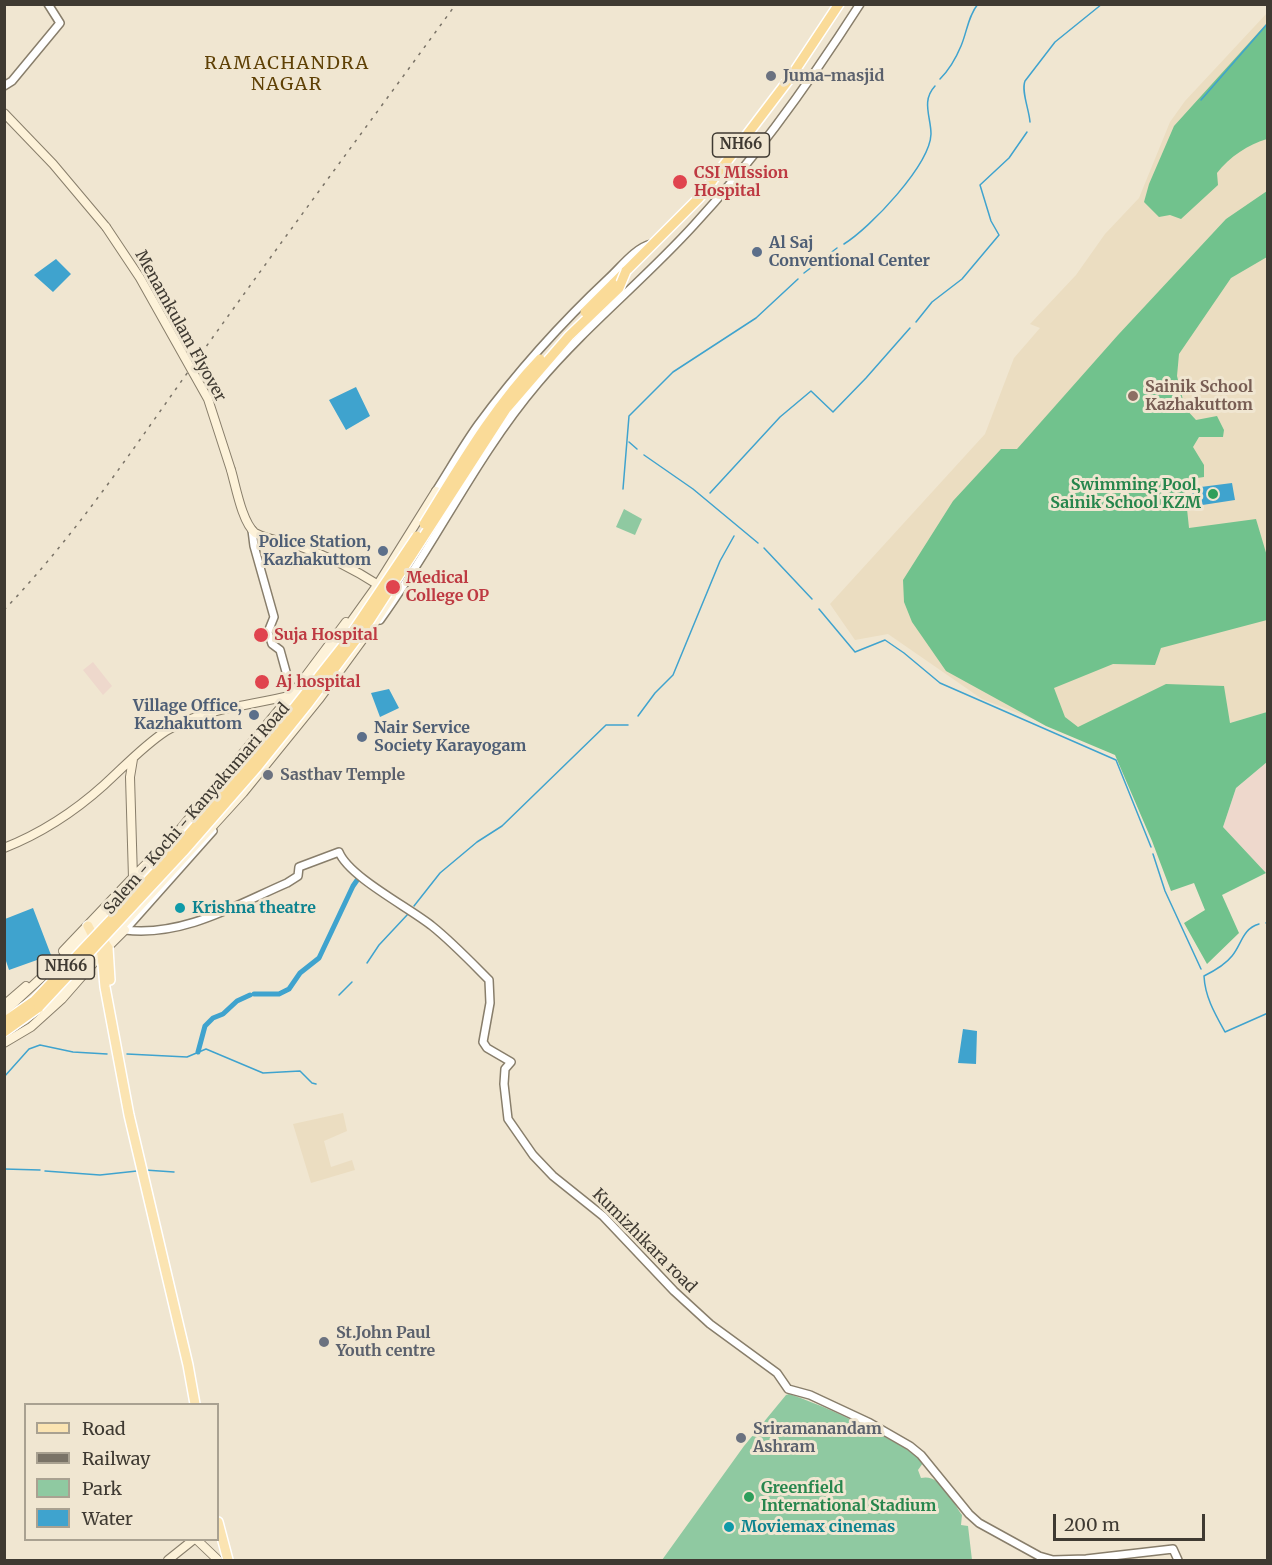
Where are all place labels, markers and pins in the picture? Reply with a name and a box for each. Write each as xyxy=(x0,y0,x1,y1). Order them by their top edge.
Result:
place label: Juma-masjid xyxy=(783,66,884,86)
marker: Juma-masjid xyxy=(764,69,778,83)
place label: CSI MIssion Hospital xyxy=(694,163,788,201)
marker: CSI MIssion Hospital xyxy=(671,173,689,191)
place label: Al Saj Conventional Center xyxy=(769,233,930,271)
marker: Al Saj Conventional Center xyxy=(750,245,764,259)
place label: Sainik School Kazhakuttom xyxy=(1145,377,1253,415)
marker: Sainik School Kazhakuttom xyxy=(1126,389,1140,403)
place label: Swimming Pool, Sainik School KZM xyxy=(1050,475,1201,513)
marker: Swimming Pool, Sainik School KZM xyxy=(1206,487,1220,501)
place label: Police Station, Kazhakuttom xyxy=(259,532,371,570)
marker: Police Station, Kazhakuttom xyxy=(376,544,390,558)
place label: Medical College OP xyxy=(406,568,489,606)
marker: Medical College OP xyxy=(384,578,402,596)
place label: Suja Hospital xyxy=(274,625,378,645)
marker: Suja Hospital xyxy=(252,626,270,644)
place label: Aj hospital xyxy=(276,672,361,692)
marker: Aj hospital xyxy=(253,673,271,691)
place label: Village Office, Kazhakuttom xyxy=(133,696,242,734)
marker: Village Office, Kazhakuttom xyxy=(247,708,261,722)
place label: Nair Service Society Karayogam xyxy=(374,718,526,756)
marker: Nair Service Society Karayogam xyxy=(355,730,369,744)
place label: Sasthav Temple xyxy=(280,765,405,785)
marker: Sasthav Temple xyxy=(261,768,275,782)
place label: Krishna theatre xyxy=(192,898,316,918)
marker: Krishna theatre xyxy=(173,901,187,915)
place label: St.John Paul Youth centre xyxy=(336,1323,435,1361)
marker: St.John Paul Youth centre xyxy=(317,1335,331,1349)
place label: Sriramanandam Ashram xyxy=(753,1419,882,1457)
marker: Sriramanandam Ashram xyxy=(734,1431,748,1445)
place label: Greenfield International Stadium xyxy=(761,1478,936,1516)
marker: Greenfield International Stadium xyxy=(742,1490,756,1504)
place label: Moviemax cinemas xyxy=(741,1517,895,1537)
marker: Moviemax cinemas xyxy=(722,1520,736,1534)

